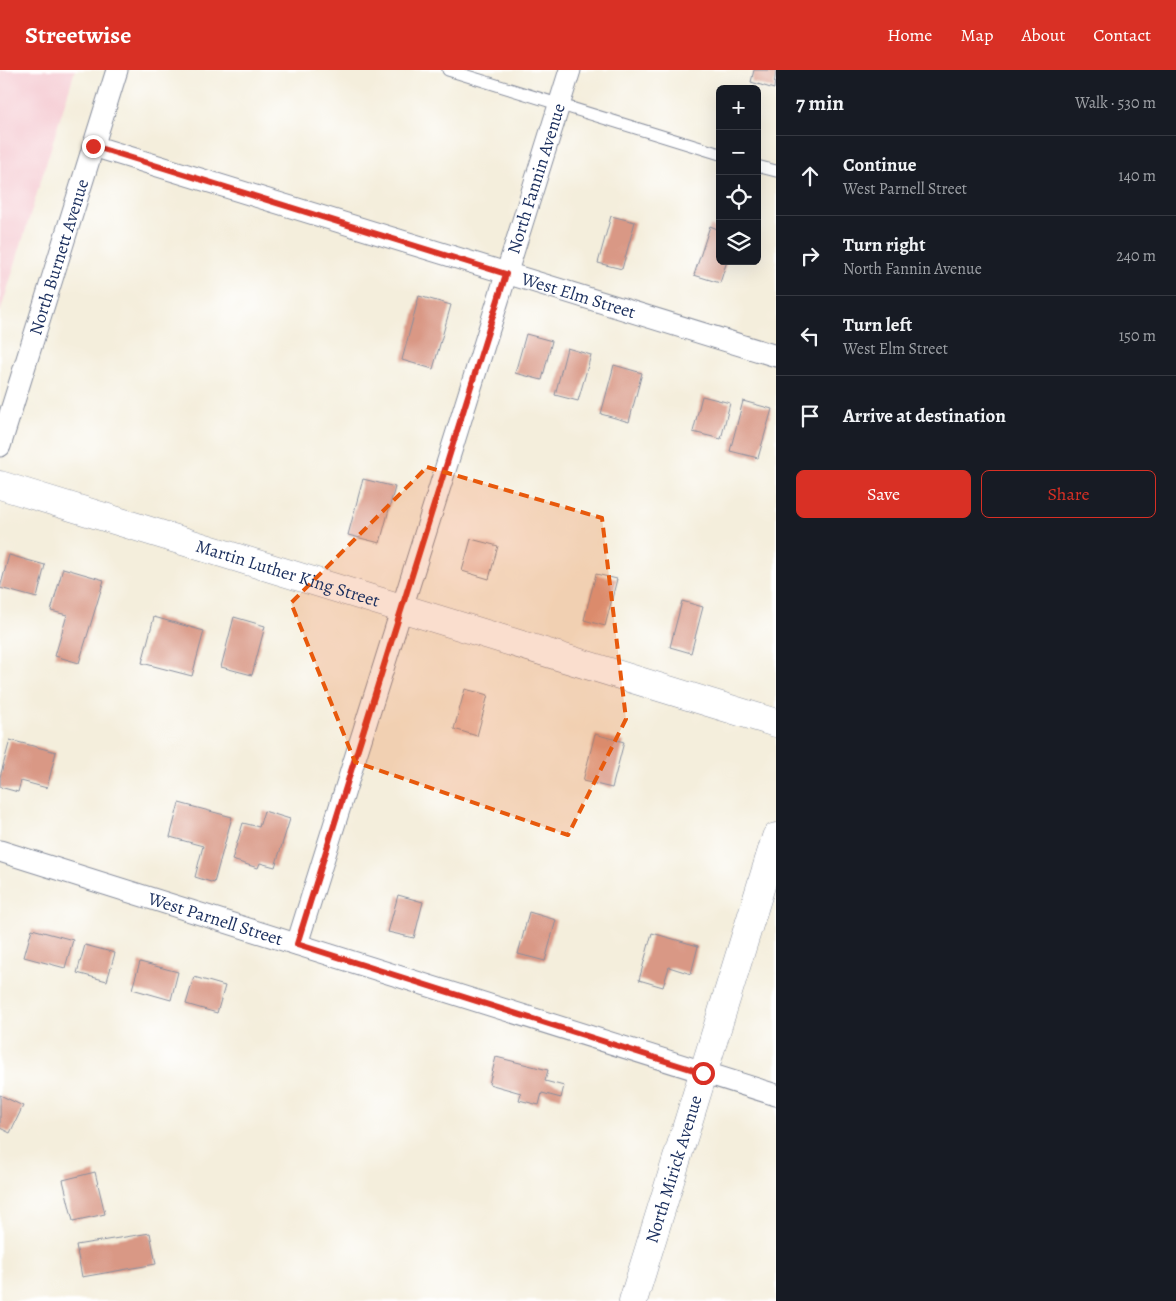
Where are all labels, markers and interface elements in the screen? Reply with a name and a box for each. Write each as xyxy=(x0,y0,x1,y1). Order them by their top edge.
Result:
text: Streetwise xyxy=(25,19,131,51)
text: Home xyxy=(887,23,932,47)
text: Map xyxy=(960,23,993,47)
text: About xyxy=(1021,23,1065,47)
text: Contact xyxy=(1093,23,1151,47)
map controls xyxy=(716,85,761,265)
button: + xyxy=(716,85,761,130)
text: 7 min xyxy=(796,89,844,117)
text: Walk · 530 m xyxy=(1075,92,1156,114)
street label: North Fannin Avenue xyxy=(501,100,571,257)
button: − xyxy=(716,130,761,175)
route end xyxy=(82,135,105,158)
text: Continue xyxy=(843,152,917,178)
icon: ahead xyxy=(796,162,824,190)
text: 140 m xyxy=(1118,165,1156,187)
button: locate xyxy=(716,175,761,220)
street label: North Burnett Avenue xyxy=(23,176,94,338)
text: West Parnell Street xyxy=(843,178,967,200)
button: layers xyxy=(716,220,761,265)
text: Turn right xyxy=(843,232,925,258)
icon: right xyxy=(796,242,824,270)
text: 240 m xyxy=(1116,245,1156,267)
text: North Fannin Avenue xyxy=(843,258,982,280)
street label: West Elm Street xyxy=(518,266,639,324)
text: Turn left xyxy=(843,312,912,338)
icon: left xyxy=(796,322,824,350)
text: 150 m xyxy=(1119,325,1156,347)
text: West Elm Street xyxy=(843,338,948,360)
icon: arrive xyxy=(796,402,824,430)
text: Arrive at destination xyxy=(843,403,1006,429)
button: Save xyxy=(796,470,971,518)
button: Share xyxy=(981,470,1156,518)
street label: Martin Luther King Street xyxy=(193,534,383,613)
street label: West Parnell Street xyxy=(144,886,286,951)
route start xyxy=(692,1062,715,1085)
street label: North Mirick Avenue xyxy=(640,1092,708,1246)

